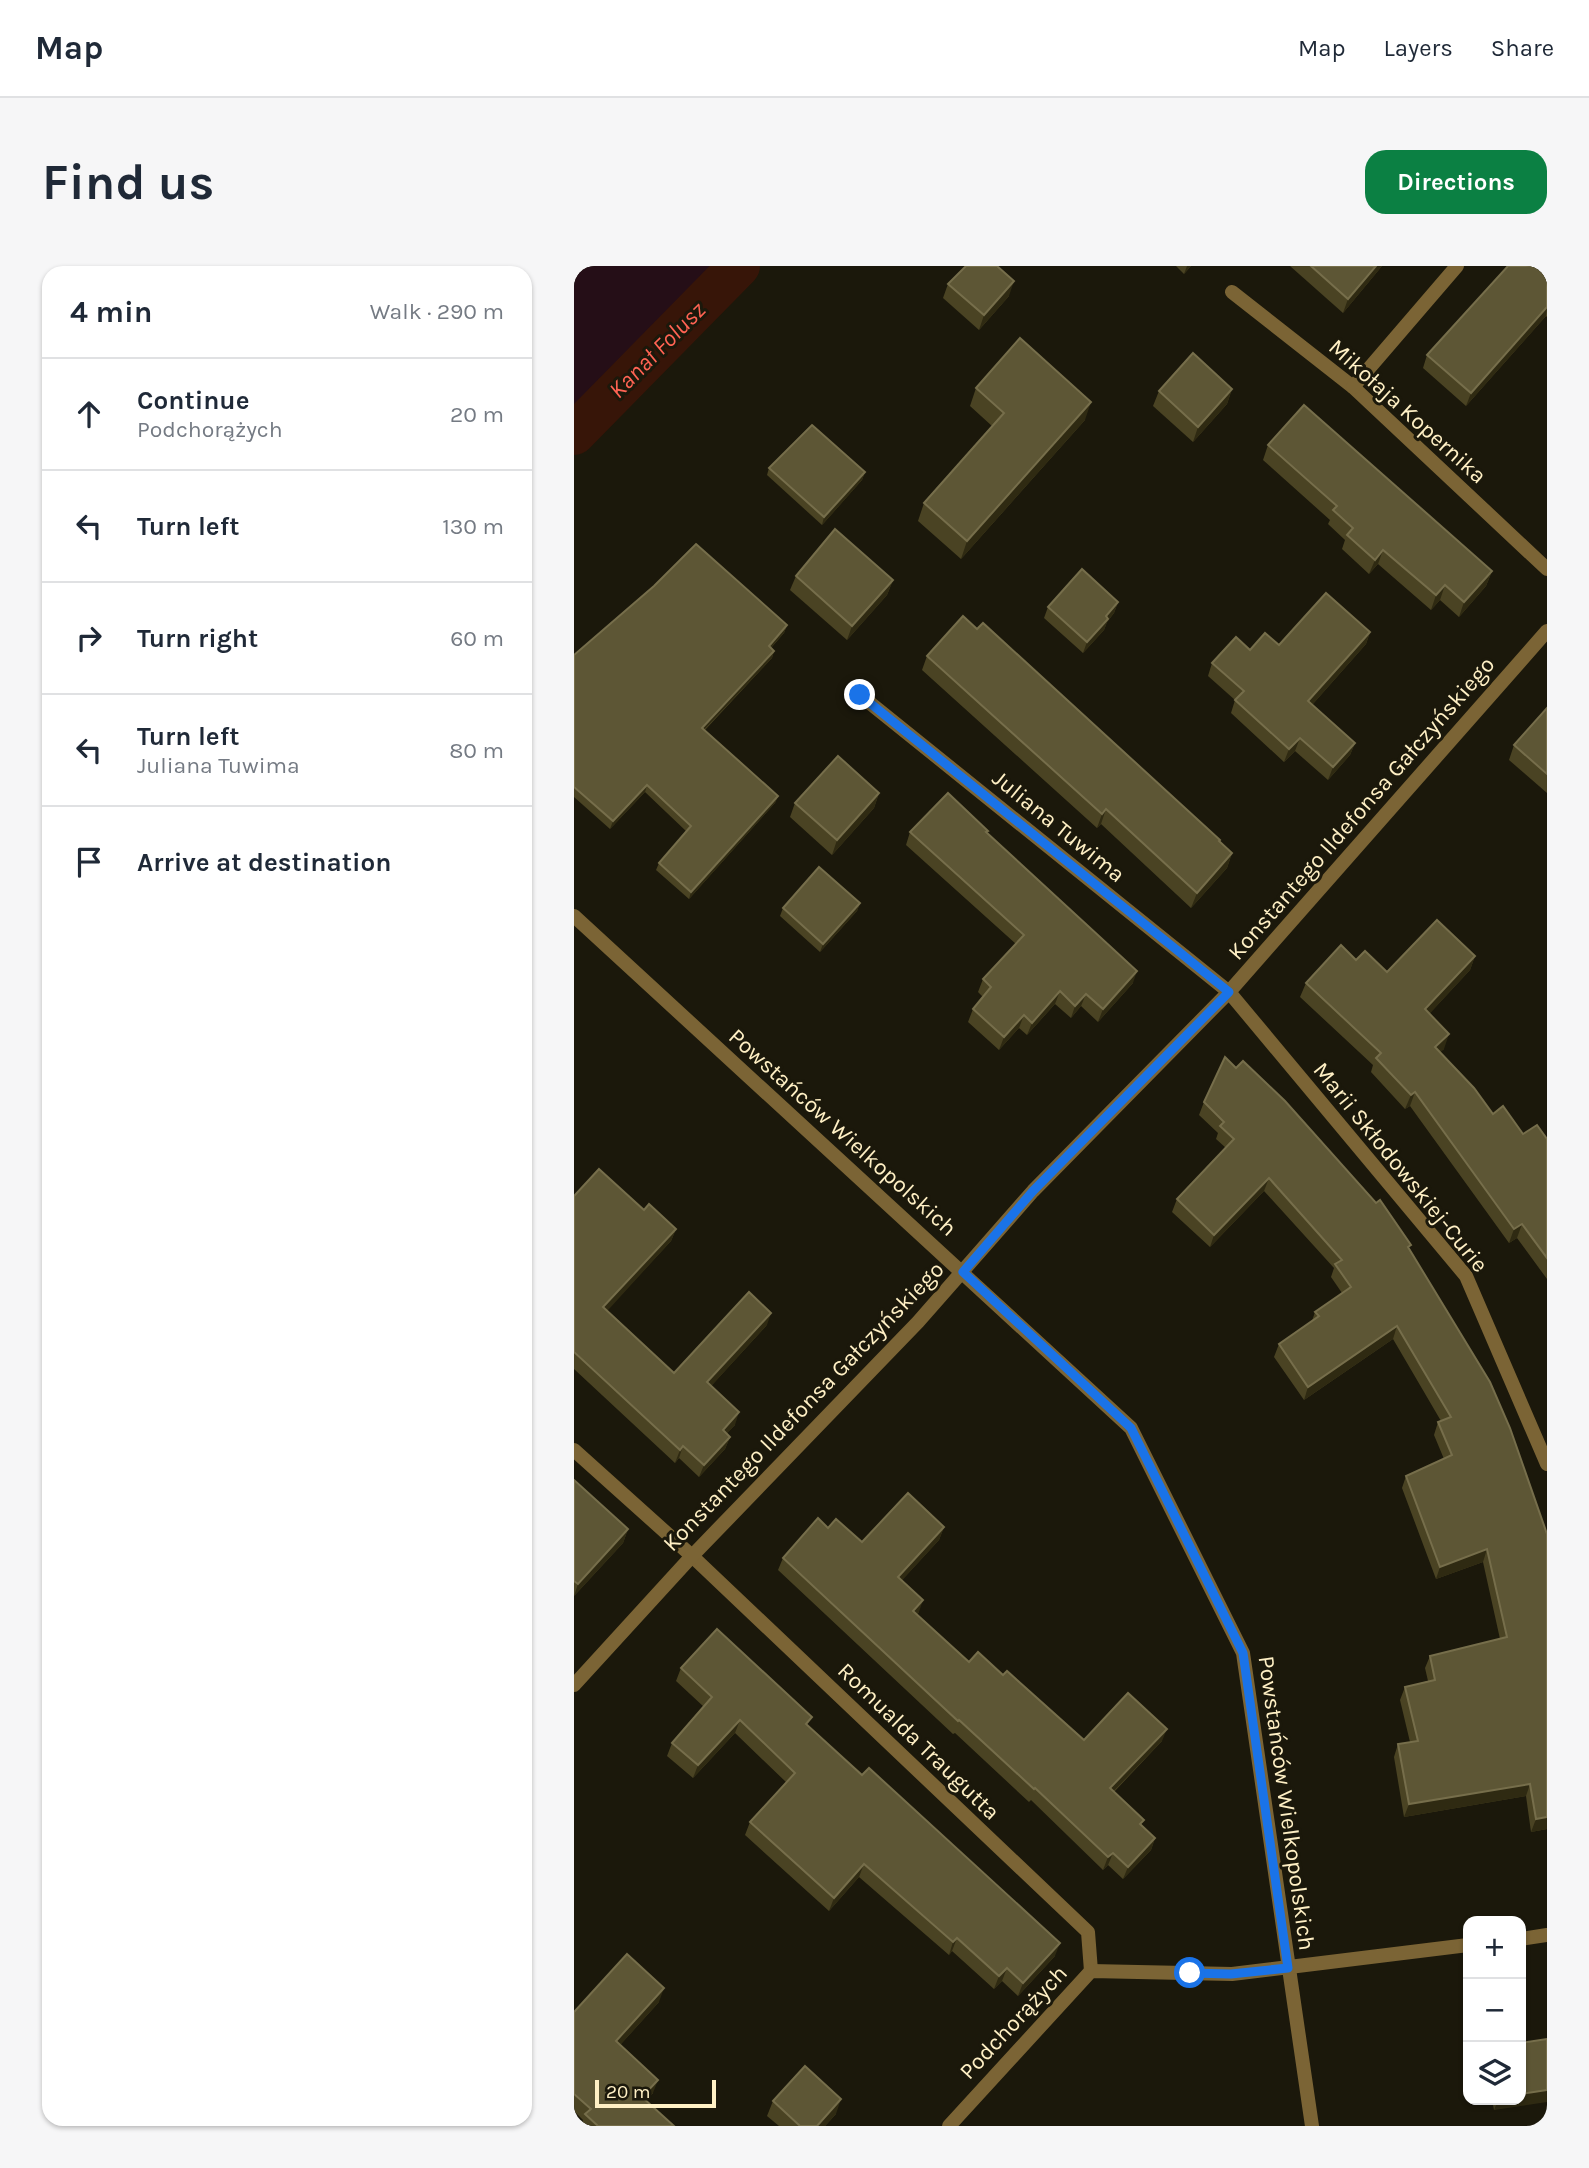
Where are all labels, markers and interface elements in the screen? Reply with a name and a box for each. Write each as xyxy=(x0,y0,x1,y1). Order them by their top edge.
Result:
text: Map xyxy=(35,29,103,67)
text: Map xyxy=(1298,34,1346,62)
text: Layers xyxy=(1384,34,1453,62)
text: Share xyxy=(1491,34,1554,62)
button: Directions xyxy=(1365,150,1547,214)
text: Find us xyxy=(42,154,214,211)
text: 4 min xyxy=(70,294,152,330)
water label: Kanał Folusz xyxy=(603,295,712,404)
text: Walk · 290 m xyxy=(370,298,504,325)
street label: Mikołaja Kopernika xyxy=(1323,333,1492,489)
text: Continue xyxy=(137,385,249,416)
icon: ahead xyxy=(70,395,108,433)
text: 20 m xyxy=(450,401,504,428)
text: Podchorążych xyxy=(137,416,283,443)
icon: left xyxy=(70,507,108,545)
text: Turn left xyxy=(137,511,239,542)
text: 130 m xyxy=(442,513,504,540)
icon: right xyxy=(70,619,108,657)
text: Turn right xyxy=(137,623,258,654)
text: 60 m xyxy=(450,625,504,652)
street label: Konstantego Ildefonsa Gałczyńskiego xyxy=(1222,651,1500,965)
route end xyxy=(844,679,875,710)
text: Turn left xyxy=(137,721,239,752)
icon: left xyxy=(70,731,108,769)
text: 80 m xyxy=(449,737,504,764)
text: Juliana Tuwima xyxy=(137,752,300,779)
street label: Juliana Tuwima xyxy=(987,765,1130,888)
icon: arrive xyxy=(70,843,108,881)
text: Arrive at destination xyxy=(137,847,391,878)
street label: Powstańców Wielkopolskich xyxy=(723,1023,962,1242)
street label: Marii Skłodowskiej-Curie xyxy=(1308,1057,1494,1278)
street label: Konstantego Ildefonsa Gałczyńskiego xyxy=(657,1256,949,1557)
street label: Powstańców Wielkopolskich xyxy=(1252,1654,1321,1952)
street label: Romualda Traugutta xyxy=(832,1657,1005,1826)
map controls xyxy=(1463,1916,1526,2105)
button: + xyxy=(1463,1916,1526,1979)
route start xyxy=(1174,1957,1205,1988)
street label: Podchorążych xyxy=(954,1960,1073,2085)
button: − xyxy=(1463,1979,1526,2042)
button: layers xyxy=(1463,2042,1526,2105)
scale bar xyxy=(595,2077,716,2109)
text: 20 m xyxy=(606,2081,651,2103)

